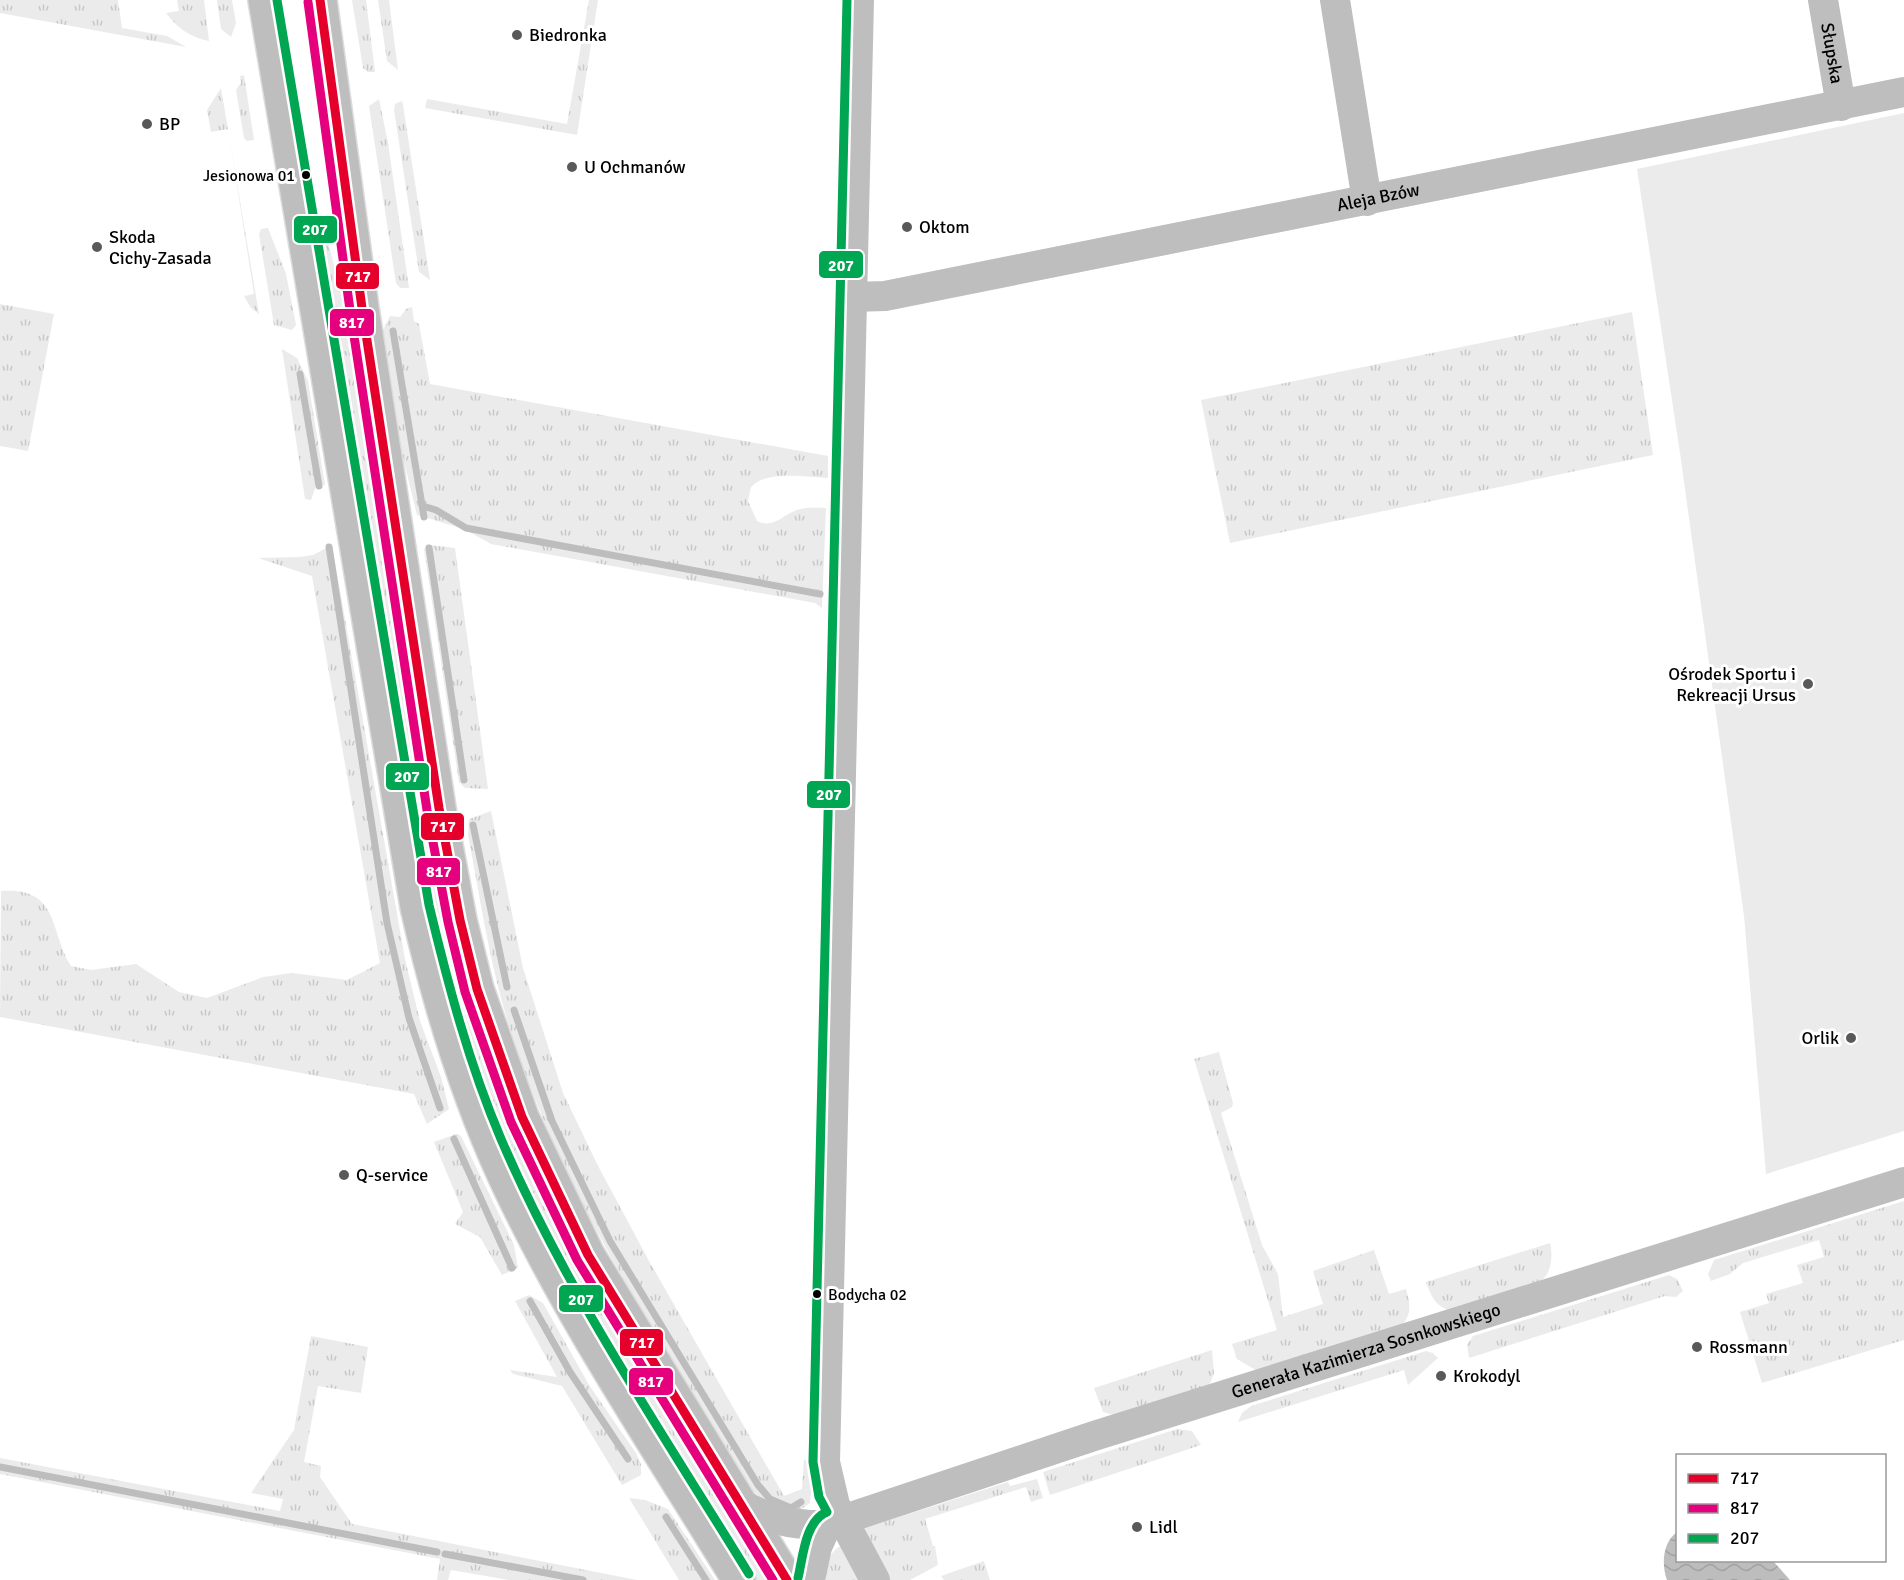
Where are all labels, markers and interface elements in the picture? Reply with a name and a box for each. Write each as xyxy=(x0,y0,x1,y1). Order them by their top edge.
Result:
street label: Słupska xyxy=(1816,21,1848,85)
place label: Biedronka xyxy=(529,24,607,46)
marker: Biedronka xyxy=(510,28,524,42)
place label: BP xyxy=(159,113,180,135)
marker: BP xyxy=(140,117,154,131)
place label: U Ochmanów xyxy=(584,156,686,178)
marker: U Ochmanów xyxy=(565,160,579,174)
place label: Jesionowa 01 xyxy=(203,166,295,186)
marker: Jesionowa 01 xyxy=(300,169,312,181)
street label: Aleja Bzów xyxy=(1335,178,1421,216)
line badge: 207 xyxy=(293,215,338,244)
place label: Oktom xyxy=(919,216,970,238)
text: 207 xyxy=(302,220,328,240)
marker: Oktom xyxy=(900,220,914,234)
place label: Skoda Cichy-Zasada xyxy=(109,226,212,269)
marker: Skoda Cichy-Zasada xyxy=(90,240,104,254)
line badge: 207 xyxy=(818,250,864,279)
text: 207 xyxy=(828,256,854,276)
line badge: 717 xyxy=(335,262,380,290)
text: 717 xyxy=(345,267,371,287)
line badge: 817 xyxy=(329,308,375,337)
text: 817 xyxy=(339,313,365,333)
place label: Ośrodek Sportu i Rekreacji Ursus xyxy=(1668,663,1796,706)
marker: Ośrodek Sportu i Rekreacji Ursus xyxy=(1801,677,1815,691)
line badge: 207 xyxy=(385,762,430,791)
text: 207 xyxy=(394,767,420,787)
line badge: 207 xyxy=(806,780,851,809)
text: 207 xyxy=(816,785,842,805)
line badge: 717 xyxy=(420,812,465,841)
text: 717 xyxy=(430,817,456,837)
line badge: 817 xyxy=(416,857,461,886)
text: 817 xyxy=(426,862,452,882)
place label: Orlik xyxy=(1801,1027,1839,1049)
marker: Orlik xyxy=(1844,1031,1858,1045)
place label: Q-service xyxy=(356,1164,428,1186)
marker: Q-service xyxy=(337,1168,351,1182)
line badge: 207 xyxy=(558,1284,604,1313)
place label: Bodycha 02 xyxy=(828,1285,907,1305)
marker: Bodycha 02 xyxy=(811,1288,823,1300)
text: 207 xyxy=(568,1290,594,1310)
street label: Generała Kazimierza Sosnkowskiego xyxy=(1229,1298,1503,1403)
line badge: 717 xyxy=(619,1328,664,1357)
text: 717 xyxy=(629,1333,655,1353)
place label: Rossmann xyxy=(1709,1336,1788,1358)
marker: Rossmann xyxy=(1690,1340,1704,1354)
place label: Krokodyl xyxy=(1453,1365,1521,1387)
line badge: 817 xyxy=(628,1367,674,1396)
marker: Krokodyl xyxy=(1434,1369,1448,1383)
text: 817 xyxy=(638,1372,664,1392)
legend xyxy=(1676,1454,1886,1562)
text: 717 xyxy=(1730,1467,1759,1489)
text: 817 xyxy=(1730,1497,1759,1519)
place label: Lidl xyxy=(1149,1516,1178,1538)
marker: Lidl xyxy=(1130,1520,1144,1534)
text: 207 xyxy=(1730,1527,1759,1549)

